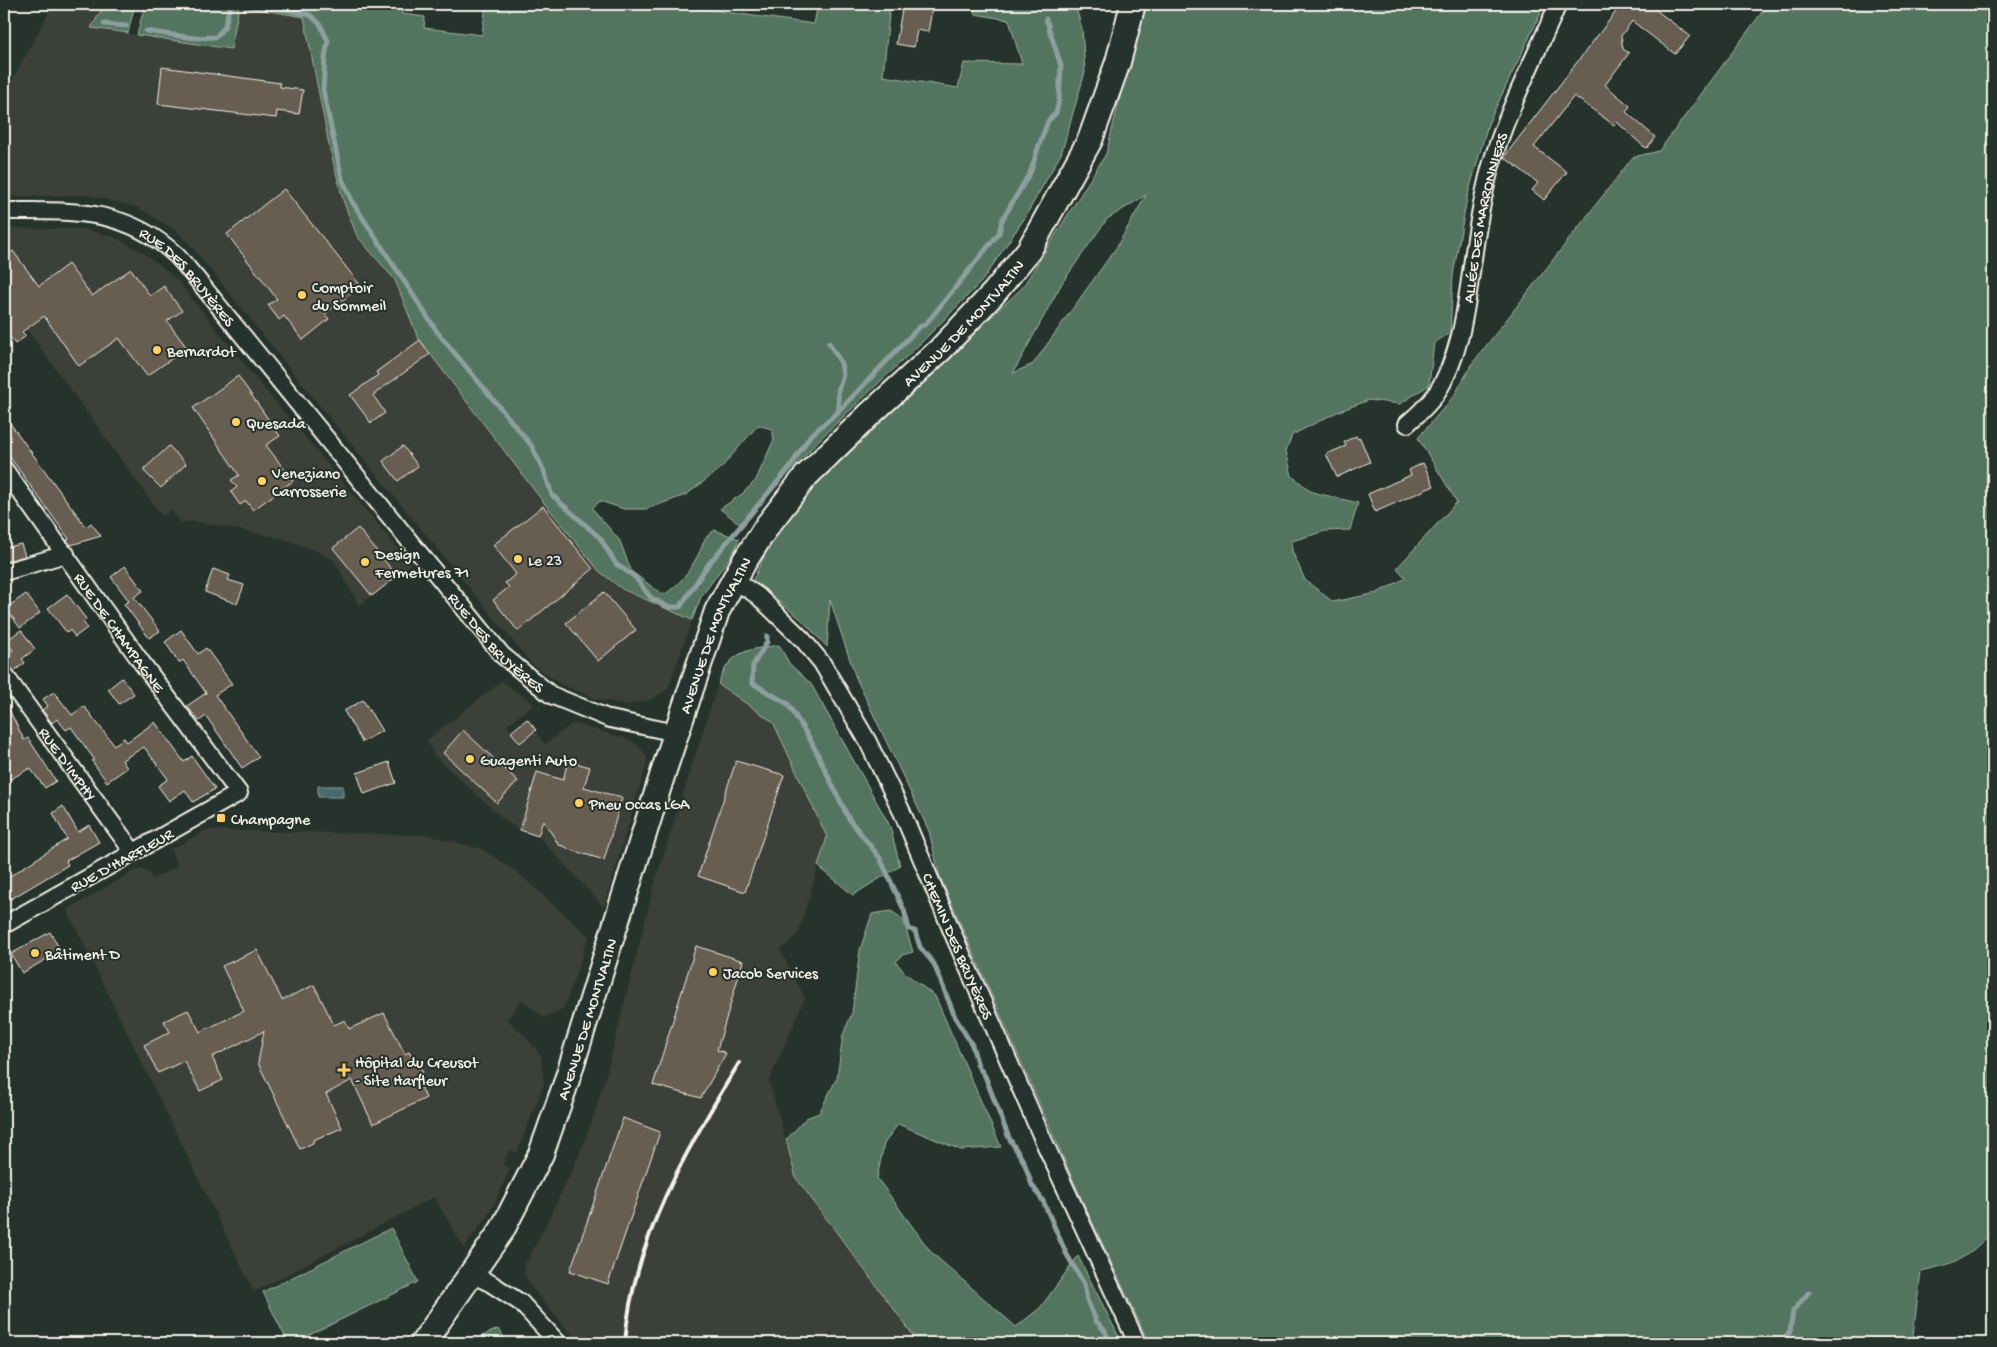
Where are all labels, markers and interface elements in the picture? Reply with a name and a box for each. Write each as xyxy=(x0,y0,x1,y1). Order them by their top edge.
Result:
street label: ALLÉE DES MARRONNIERS xyxy=(1461,130,1514,305)
street label: RUE DES BRUYÈRES xyxy=(135,225,238,332)
street label: AVENUE DE MONTVALTIN xyxy=(900,257,1030,392)
place label: Comptoir du Sommeil xyxy=(312,280,386,317)
marker: Comptoir du Sommeil xyxy=(296,289,308,301)
marker: Bernardot xyxy=(151,344,163,356)
place label: Bernardot xyxy=(166,344,237,363)
marker: Quesada xyxy=(230,416,242,428)
place label: Quesada xyxy=(246,416,307,435)
place label: Veneziano Carrosserie xyxy=(271,466,347,503)
marker: Veneziano Carrosserie xyxy=(256,475,268,487)
place label: Design Fermetures 71 xyxy=(374,547,469,584)
marker: Le 23 xyxy=(512,553,524,565)
place label: Le 23 xyxy=(528,553,562,572)
street label: AVENUE DE MONTVALTIN xyxy=(677,555,758,717)
marker: Design Fermetures 71 xyxy=(359,556,371,568)
street label: RUE DE CHAMPAGNE xyxy=(68,570,167,698)
street label: RUE DES BRUYÈRES xyxy=(442,590,547,699)
street label: RUE D'IMPHY xyxy=(33,725,99,806)
marker: Guagenti Auto xyxy=(464,753,476,765)
place label: Guagenti Auto xyxy=(480,753,577,772)
marker: Pneu Occas LGA xyxy=(573,797,585,809)
place label: Pneu Occas LGA xyxy=(588,797,691,816)
marker: Champagne xyxy=(215,812,227,824)
place label: Champagne xyxy=(231,812,311,831)
street label: RUE D'HARFLEUR xyxy=(68,826,178,898)
street label: CHEMIN DES BRUYÈRES xyxy=(916,871,996,1024)
street label: AVENUE DE MONTVALTIN xyxy=(555,937,624,1103)
marker: Bâtiment D xyxy=(29,947,41,959)
place label: Bâtiment D xyxy=(44,947,121,966)
marker: Jacob Services xyxy=(707,966,719,978)
place label: Jacob Services xyxy=(723,966,819,985)
place label: Hôpital du Creusot - Site Harfleur xyxy=(355,1055,479,1092)
marker: Hôpital du Creusot - Site Harfleur xyxy=(337,1063,351,1077)

